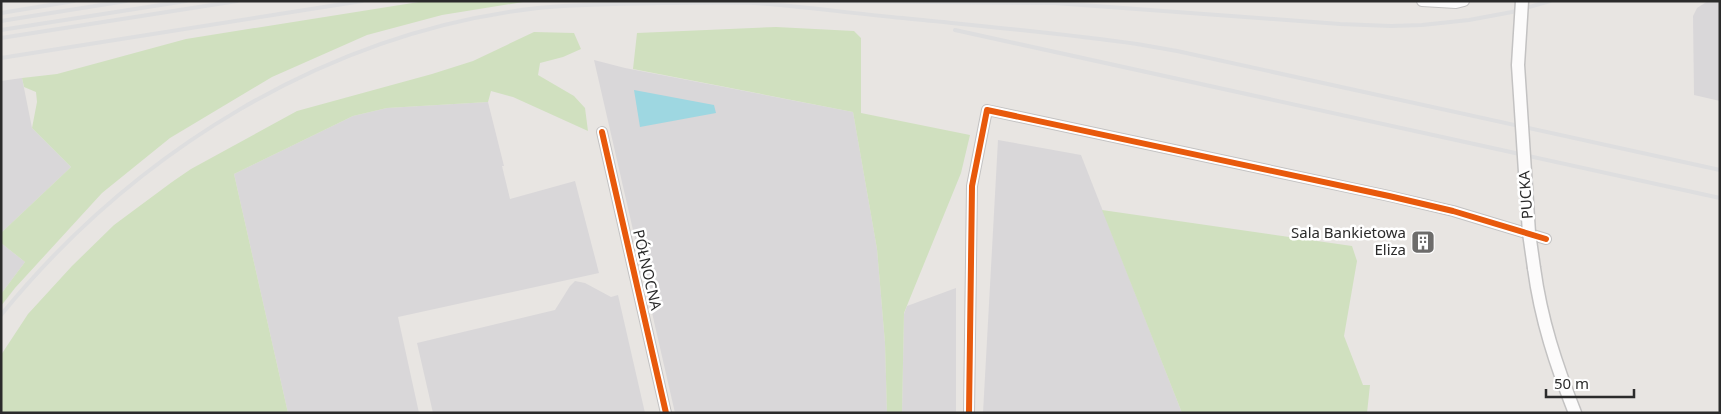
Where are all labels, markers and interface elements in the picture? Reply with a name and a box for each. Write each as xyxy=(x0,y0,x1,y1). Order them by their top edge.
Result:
street label: PUCKA xyxy=(1513,170,1537,220)
place label: Sala Bankietowa Eliza xyxy=(1291,222,1406,259)
street label: PÓŁNOCNA xyxy=(629,227,667,312)
building icon: Sala Bankietowa Eliza xyxy=(1410,229,1436,255)
scale bar xyxy=(1546,366,1634,398)
text: 50 m xyxy=(1554,373,1589,393)

